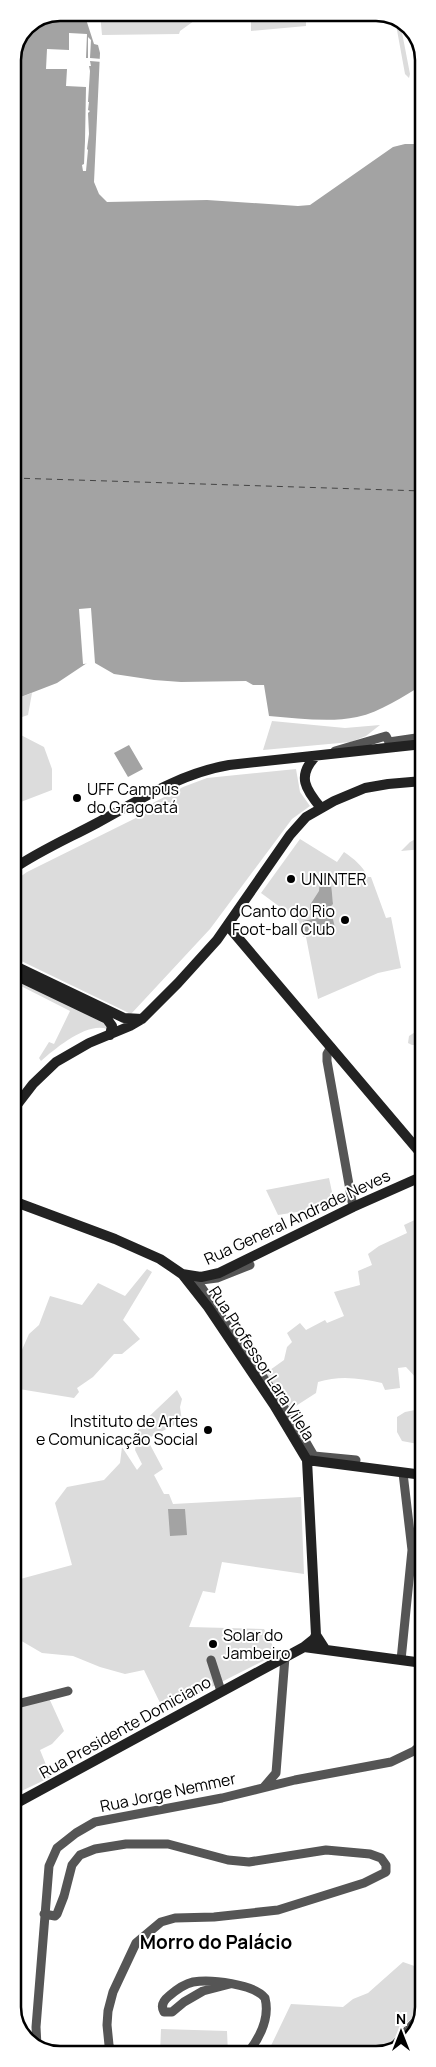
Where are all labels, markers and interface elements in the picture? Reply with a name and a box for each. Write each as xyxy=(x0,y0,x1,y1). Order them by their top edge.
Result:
place label: UFF Campus do Gragoatá xyxy=(87,778,179,818)
marker: UFF Campus do Gragoatá xyxy=(71,792,83,804)
place label: UNINTER xyxy=(301,868,367,890)
marker: UNINTER xyxy=(285,873,297,885)
place label: Canto do Rio Foot-ball Club xyxy=(232,900,335,940)
marker: Canto do Rio Foot-ball Club xyxy=(339,914,351,926)
street label: Rua General Andrade Neves xyxy=(200,1164,394,1270)
street label: Rua Professor Lara Vilela xyxy=(204,1282,320,1444)
place label: Instituto de Artes e Comunicação Social xyxy=(36,1410,198,1450)
marker: Instituto de Artes e Comunicação Social xyxy=(202,1424,214,1436)
place label: Solar do Jambeiro xyxy=(223,1624,291,1664)
marker: Solar do Jambeiro xyxy=(207,1638,219,1650)
street label: Rua Presidente Domiciano xyxy=(35,1671,215,1783)
street label: Rua Jorge Nemmer xyxy=(98,1767,238,1817)
district label: Morro do Palácio xyxy=(140,1929,292,1955)
north arrow xyxy=(376,2007,426,2057)
text: N xyxy=(396,2009,406,2028)

